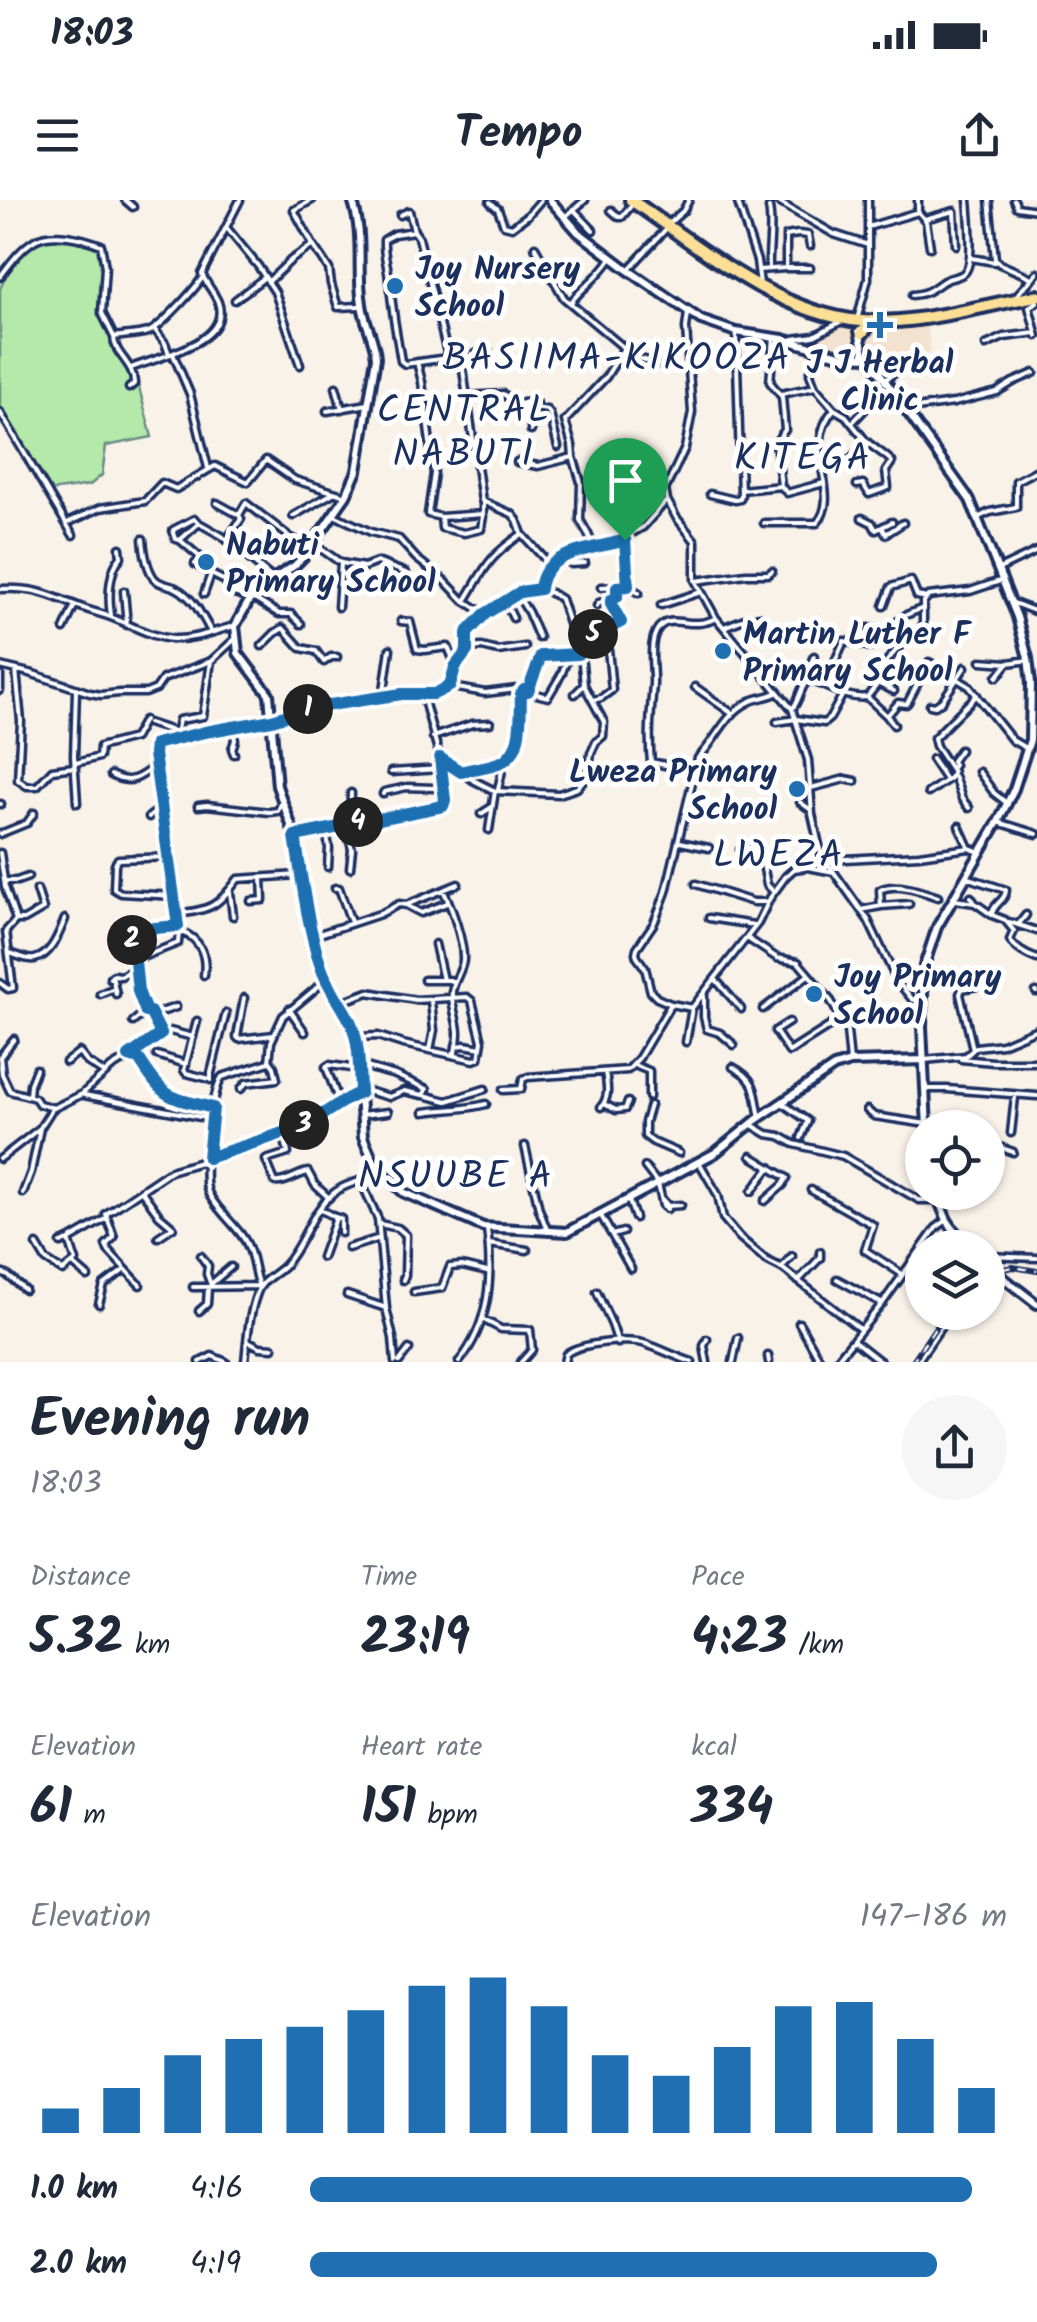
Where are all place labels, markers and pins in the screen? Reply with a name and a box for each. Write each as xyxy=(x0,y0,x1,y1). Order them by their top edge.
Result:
place label: Joy Nursery School xyxy=(415,245,581,333)
marker: Joy Nursery School xyxy=(384,275,406,297)
marker: J J Herbal Clinic xyxy=(867,312,893,338)
place label: J J Herbal Clinic xyxy=(807,339,954,427)
pin xyxy=(583,438,668,541)
place label: Nabuti Primary School xyxy=(226,521,436,609)
marker: Nabuti Primary School xyxy=(195,551,217,573)
pin: 5 xyxy=(568,609,618,659)
place label: Martin Luther F Primary School xyxy=(743,610,972,698)
marker: Martin Luther F Primary School xyxy=(712,640,734,662)
pin: 1 xyxy=(283,684,333,734)
place label: Lweza Primary School xyxy=(569,748,777,836)
marker: Lweza Primary School xyxy=(786,778,808,800)
pin: 4 xyxy=(333,797,383,847)
pin: 2 xyxy=(107,915,157,965)
place label: Joy Primary School xyxy=(834,953,1002,1041)
marker: Joy Primary School xyxy=(803,983,825,1005)
pin: 3 xyxy=(279,1100,329,1150)

